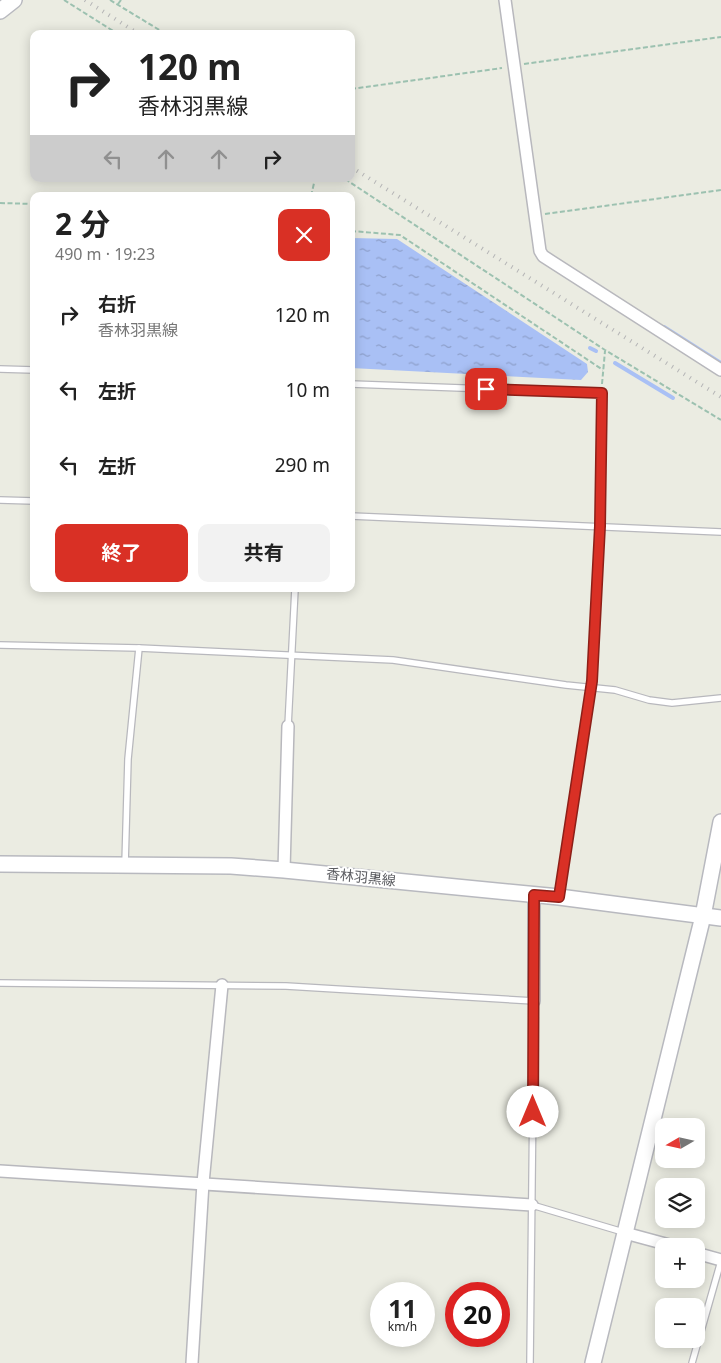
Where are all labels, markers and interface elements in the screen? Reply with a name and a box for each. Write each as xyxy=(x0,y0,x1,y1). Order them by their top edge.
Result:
text: 120 m xyxy=(138,43,241,90)
icon: right xyxy=(55,50,120,115)
text: 香林羽黒線 xyxy=(138,90,248,120)
icon: left xyxy=(99,145,127,173)
icon: ahead xyxy=(152,145,180,173)
icon: ahead xyxy=(205,145,233,173)
icon: right xyxy=(258,145,286,173)
text: 2 分 xyxy=(55,203,110,244)
button: close xyxy=(278,209,330,261)
text: 490 m · 19:23 xyxy=(55,243,155,265)
text: 右折 xyxy=(98,291,136,317)
icon: right xyxy=(55,301,83,329)
text: 120 m xyxy=(275,302,330,328)
text: 香林羽黒線 xyxy=(98,319,178,341)
pin xyxy=(465,368,507,410)
icon: arrive xyxy=(472,375,500,403)
icon: left xyxy=(55,376,83,404)
text: 10 m xyxy=(286,377,330,403)
text: 左折 xyxy=(98,378,136,404)
icon: left xyxy=(55,451,83,479)
text: 290 m xyxy=(275,452,330,478)
text: 左折 xyxy=(98,453,136,479)
button: 終了 xyxy=(55,524,188,582)
button: 共有 xyxy=(198,524,330,582)
street label: 香林羽黒線 xyxy=(325,863,397,890)
position arrow xyxy=(506,1085,558,1137)
north arrow xyxy=(655,1118,705,1168)
map controls xyxy=(655,1118,705,1348)
button: layers xyxy=(655,1178,705,1228)
button: + xyxy=(655,1238,705,1288)
speed limit sign: 20 xyxy=(445,1282,510,1347)
text: 11 xyxy=(388,1291,417,1325)
button: − xyxy=(655,1298,705,1348)
text: km/h xyxy=(388,1318,417,1335)

